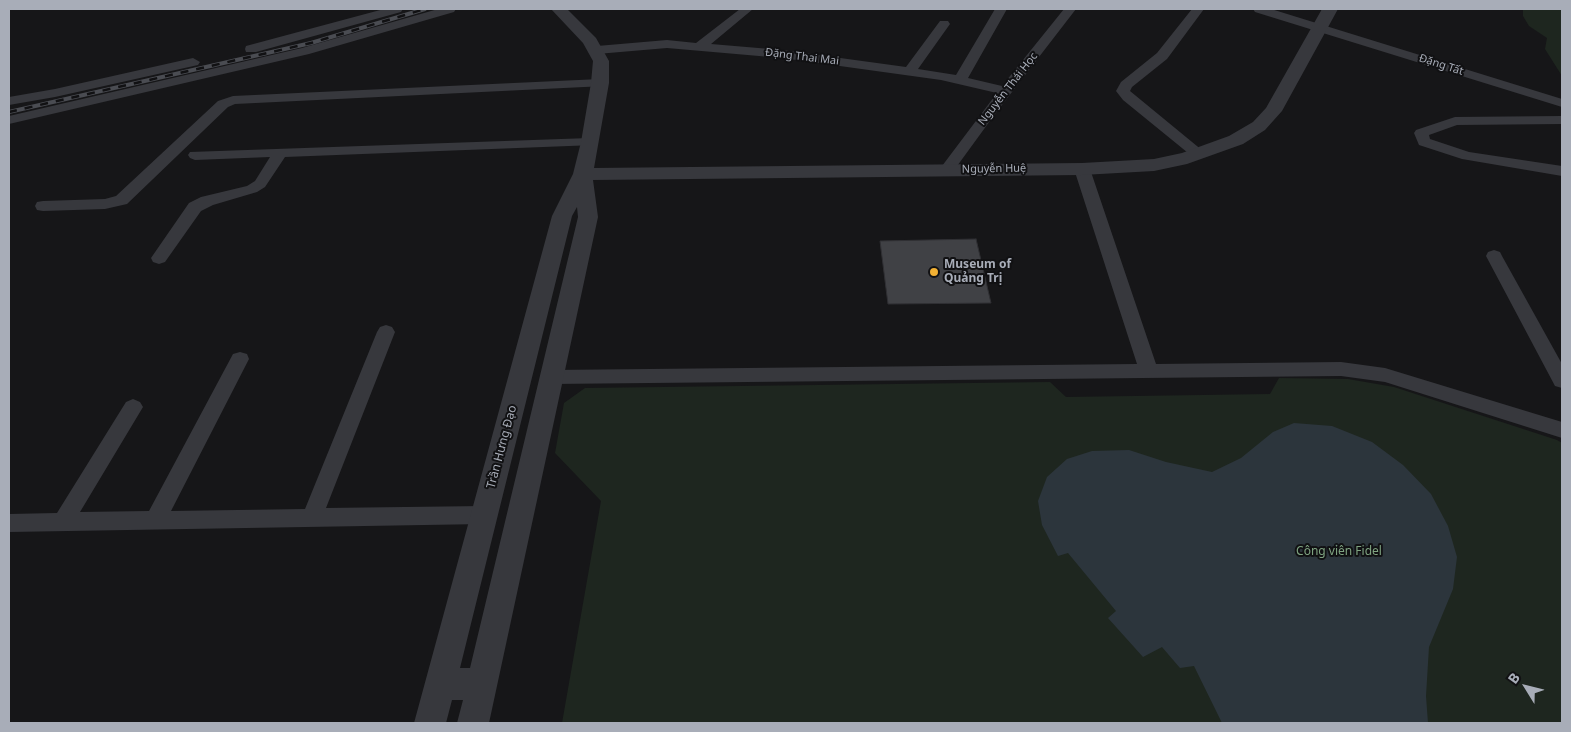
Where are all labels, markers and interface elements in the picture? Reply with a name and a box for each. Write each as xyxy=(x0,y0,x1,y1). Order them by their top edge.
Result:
street label: Đặng Thai Mai xyxy=(764,46,840,68)
street label: Nguyễn Thái Học xyxy=(976,50,1040,128)
street label: Đặng Tất xyxy=(1417,52,1465,78)
street label: Nguyễn Huệ xyxy=(962,162,1026,176)
place label: Museum of Quảng Trị xyxy=(944,258,1011,286)
marker: Museum of Quảng Trị xyxy=(928,266,940,278)
street label: Trần Hưng Đạo xyxy=(484,404,520,490)
park label: Công viên Fidel xyxy=(1296,545,1382,559)
north arrow xyxy=(1501,662,1551,712)
text: B xyxy=(1503,669,1524,687)

